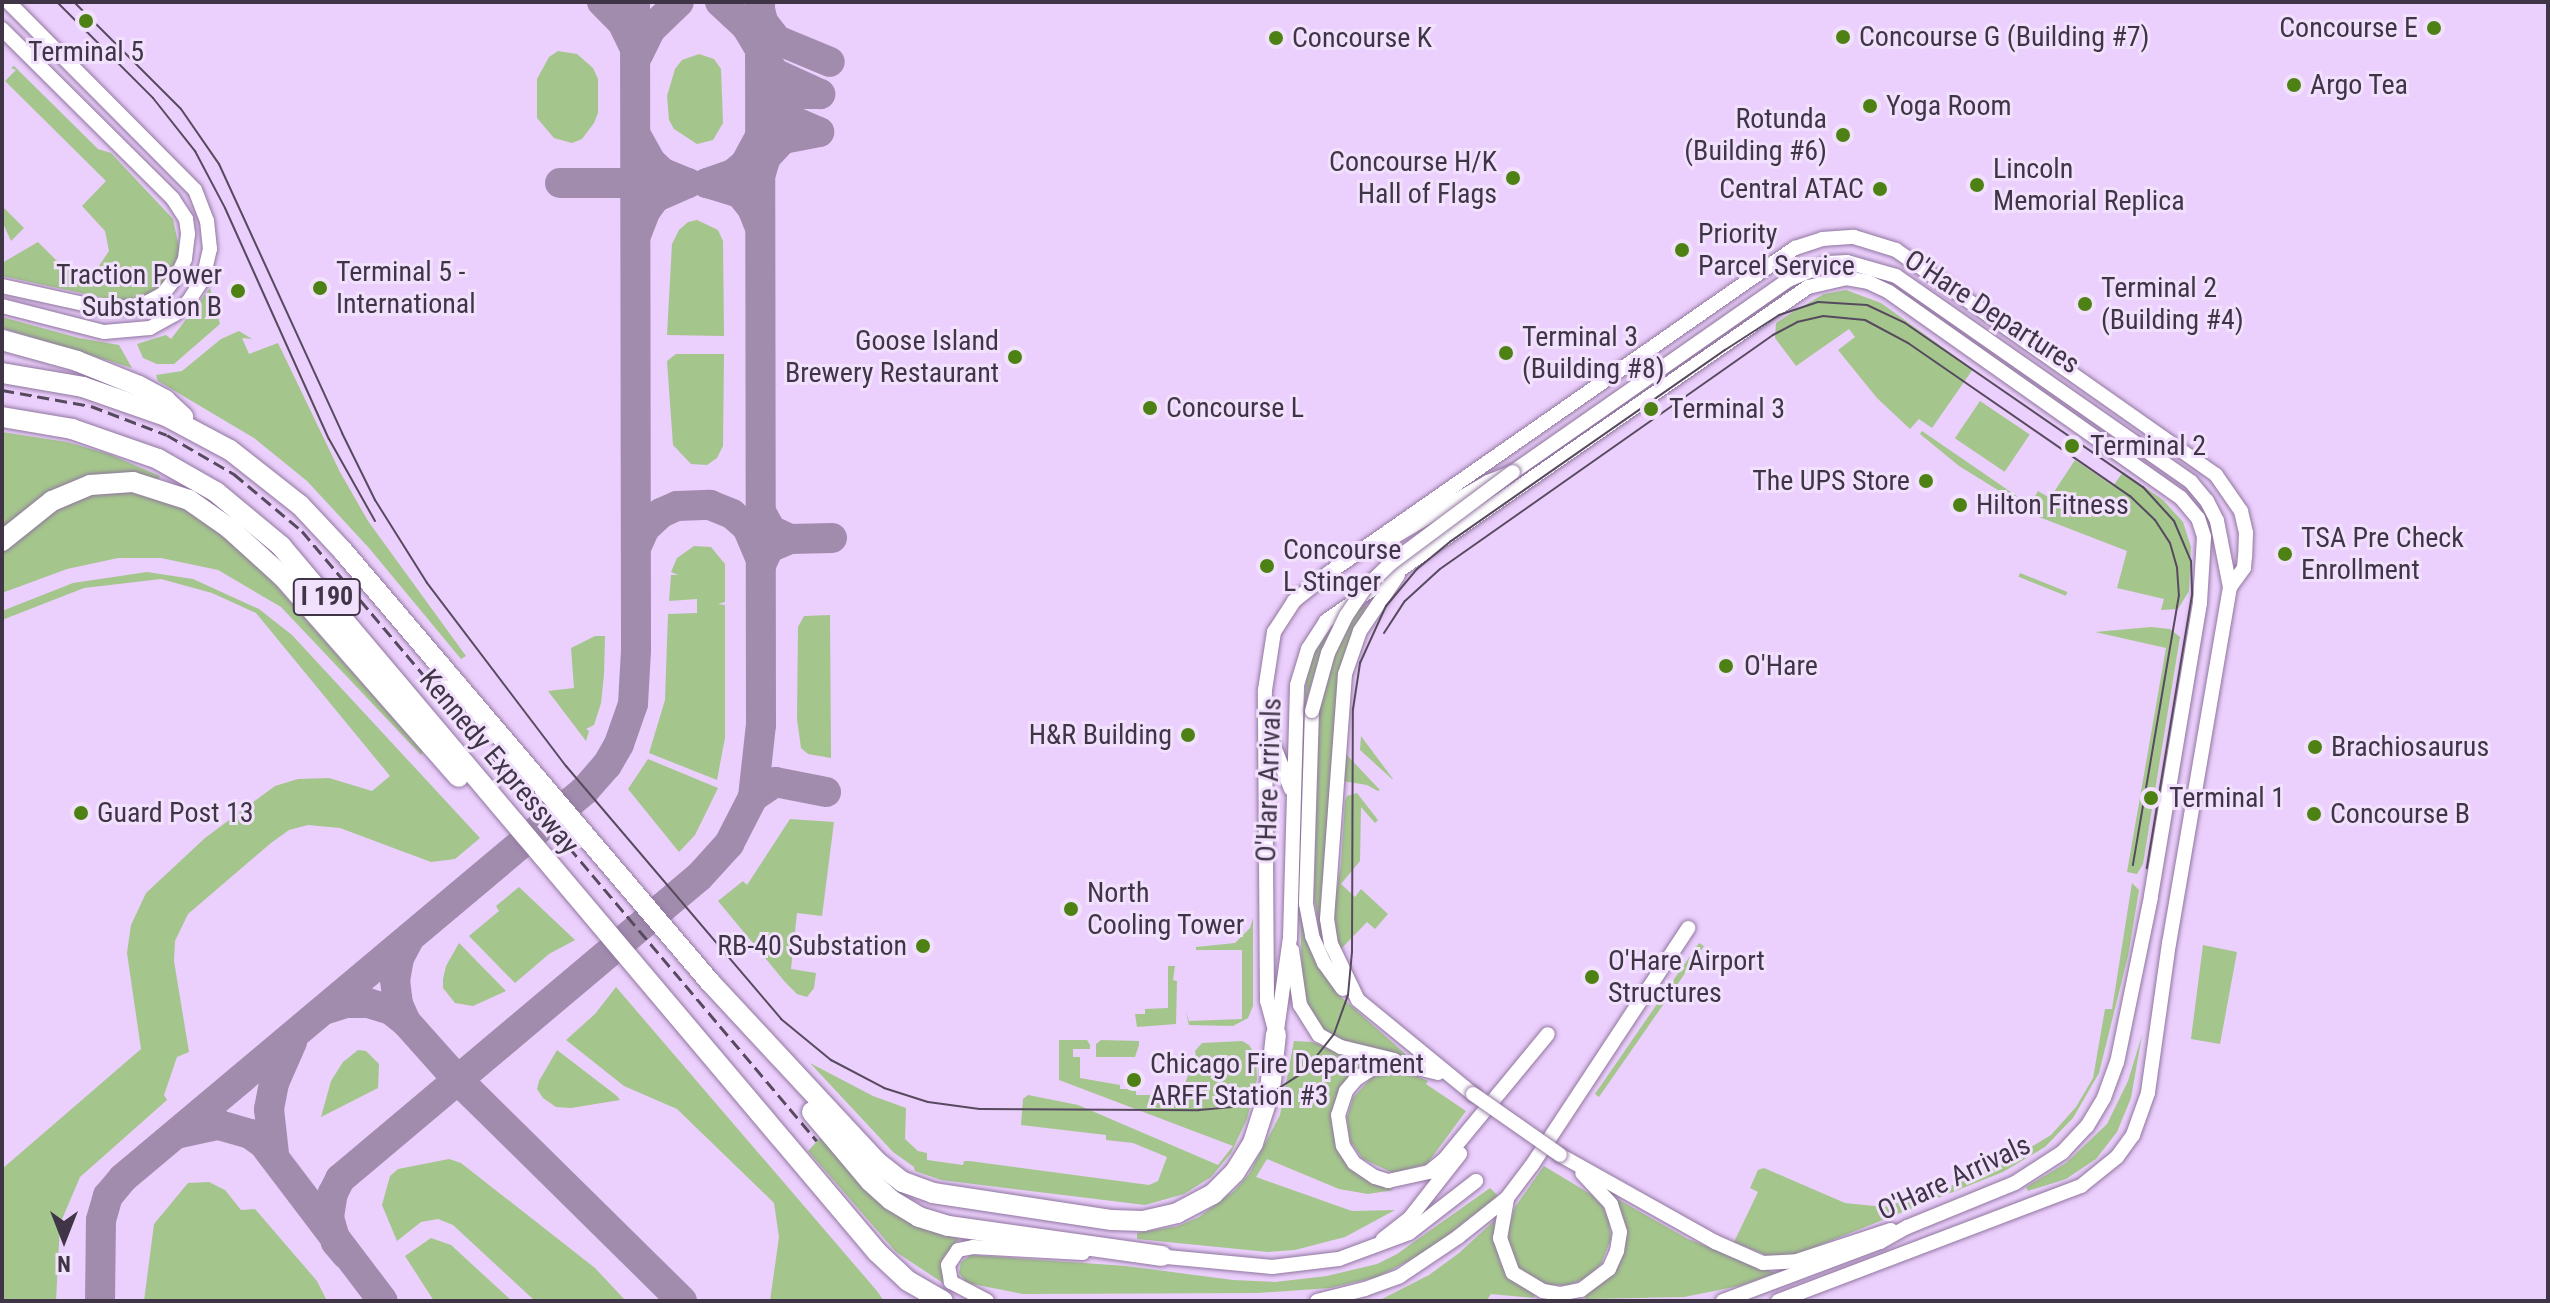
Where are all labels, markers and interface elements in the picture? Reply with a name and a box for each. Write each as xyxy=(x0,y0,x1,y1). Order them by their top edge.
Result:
marker: Terminal 5 xyxy=(75,10,97,32)
place label: Concourse E xyxy=(2279,11,2418,45)
marker: Concourse E xyxy=(2425,19,2443,37)
place label: Concourse G (Building #7) xyxy=(1859,20,2150,54)
place label: Concourse K xyxy=(1292,21,1432,55)
marker: Concourse G (Building #7) xyxy=(1834,28,1852,46)
marker: Concourse K xyxy=(1267,29,1285,47)
place label: Terminal 5 xyxy=(28,35,144,69)
place label: Argo Tea xyxy=(2310,68,2408,102)
marker: Argo Tea xyxy=(2285,76,2303,94)
place label: Yoga Room xyxy=(1886,89,2012,123)
marker: Yoga Room xyxy=(1861,97,1879,115)
place label: Rotunda (Building #6) xyxy=(1684,102,1827,168)
marker: Rotunda (Building #6) xyxy=(1834,126,1852,144)
place label: Concourse H/K Hall of Flags xyxy=(1329,145,1497,211)
place label: Lincoln Memorial Replica xyxy=(1993,152,2185,218)
marker: Concourse H/K Hall of Flags xyxy=(1504,169,1522,187)
place label: Central ATAC xyxy=(1719,172,1864,206)
marker: Lincoln Memorial Replica xyxy=(1968,176,1986,194)
marker: Central ATAC xyxy=(1871,180,1889,198)
place label: Priority Parcel Service xyxy=(1698,217,1855,283)
marker: Priority Parcel Service xyxy=(1673,241,1691,259)
street label: O'Hare Departures xyxy=(1898,243,2086,381)
place label: Terminal 5 - International xyxy=(336,255,476,321)
place label: Traction Power Substation B xyxy=(56,258,222,324)
place label: Terminal 2 (Building #4) xyxy=(2101,271,2244,337)
marker: Terminal 5 - International xyxy=(311,279,329,297)
marker: Traction Power Substation B xyxy=(229,282,247,300)
marker: Terminal 2 (Building #4) xyxy=(2076,295,2094,313)
place label: Terminal 3 (Building #8) xyxy=(1522,320,1665,386)
place label: Goose Island Brewery Restaurant xyxy=(785,324,999,390)
marker: Terminal 3 (Building #8) xyxy=(1497,344,1515,362)
marker: Goose Island Brewery Restaurant xyxy=(1006,348,1024,366)
place label: Concourse L xyxy=(1166,391,1304,425)
place label: Terminal 3 xyxy=(1669,392,1785,426)
marker: Terminal 3 xyxy=(1640,398,1662,420)
marker: Concourse L xyxy=(1141,399,1159,417)
place label: Terminal 2 xyxy=(2090,429,2206,463)
marker: Terminal 2 xyxy=(2061,435,2083,457)
place label: The UPS Store xyxy=(1752,464,1910,498)
marker: The UPS Store xyxy=(1917,472,1935,490)
place label: Hilton Fitness xyxy=(1976,488,2129,522)
marker: Hilton Fitness xyxy=(1951,496,1969,514)
place label: TSA Pre Check Enrollment xyxy=(2301,521,2464,587)
place label: Concourse L Stinger xyxy=(1283,533,1401,599)
marker: TSA Pre Check Enrollment xyxy=(2276,545,2294,563)
marker: Concourse L Stinger xyxy=(1258,557,1276,575)
road number: I 190 xyxy=(291,575,363,619)
place label: O'Hare xyxy=(1744,649,1818,683)
marker: O'Hare xyxy=(1715,655,1737,677)
street label: Kennedy Expressway xyxy=(412,663,586,861)
street label: O'Hare Arrivals xyxy=(1249,697,1289,863)
place label: H&R Building xyxy=(1029,718,1172,752)
marker: H&R Building xyxy=(1179,726,1197,744)
place label: Brachiosaurus xyxy=(2331,730,2489,764)
marker: Brachiosaurus xyxy=(2306,738,2324,756)
place label: Terminal 1 xyxy=(2169,781,2285,815)
marker: Terminal 1 xyxy=(2140,787,2162,809)
place label: Guard Post 13 xyxy=(97,796,254,830)
place label: Concourse B xyxy=(2330,797,2470,831)
marker: Guard Post 13 xyxy=(72,804,90,822)
marker: Concourse B xyxy=(2305,805,2323,823)
place label: North Cooling Tower xyxy=(1087,876,1245,942)
marker: North Cooling Tower xyxy=(1062,900,1080,918)
place label: RB-40 Substation xyxy=(717,929,907,963)
marker: RB-40 Substation xyxy=(914,937,932,955)
place label: O'Hare Airport Structures xyxy=(1608,944,1765,1010)
marker: O'Hare Airport Structures xyxy=(1583,968,1601,986)
place label: Chicago Fire Department ARFF Station #3 xyxy=(1150,1047,1424,1113)
marker: Chicago Fire Department ARFF Station #3 xyxy=(1125,1071,1143,1089)
street label: O'Hare Arrivals xyxy=(1872,1128,2036,1228)
north arrow xyxy=(24,1199,104,1279)
text: N xyxy=(57,1251,71,1276)

